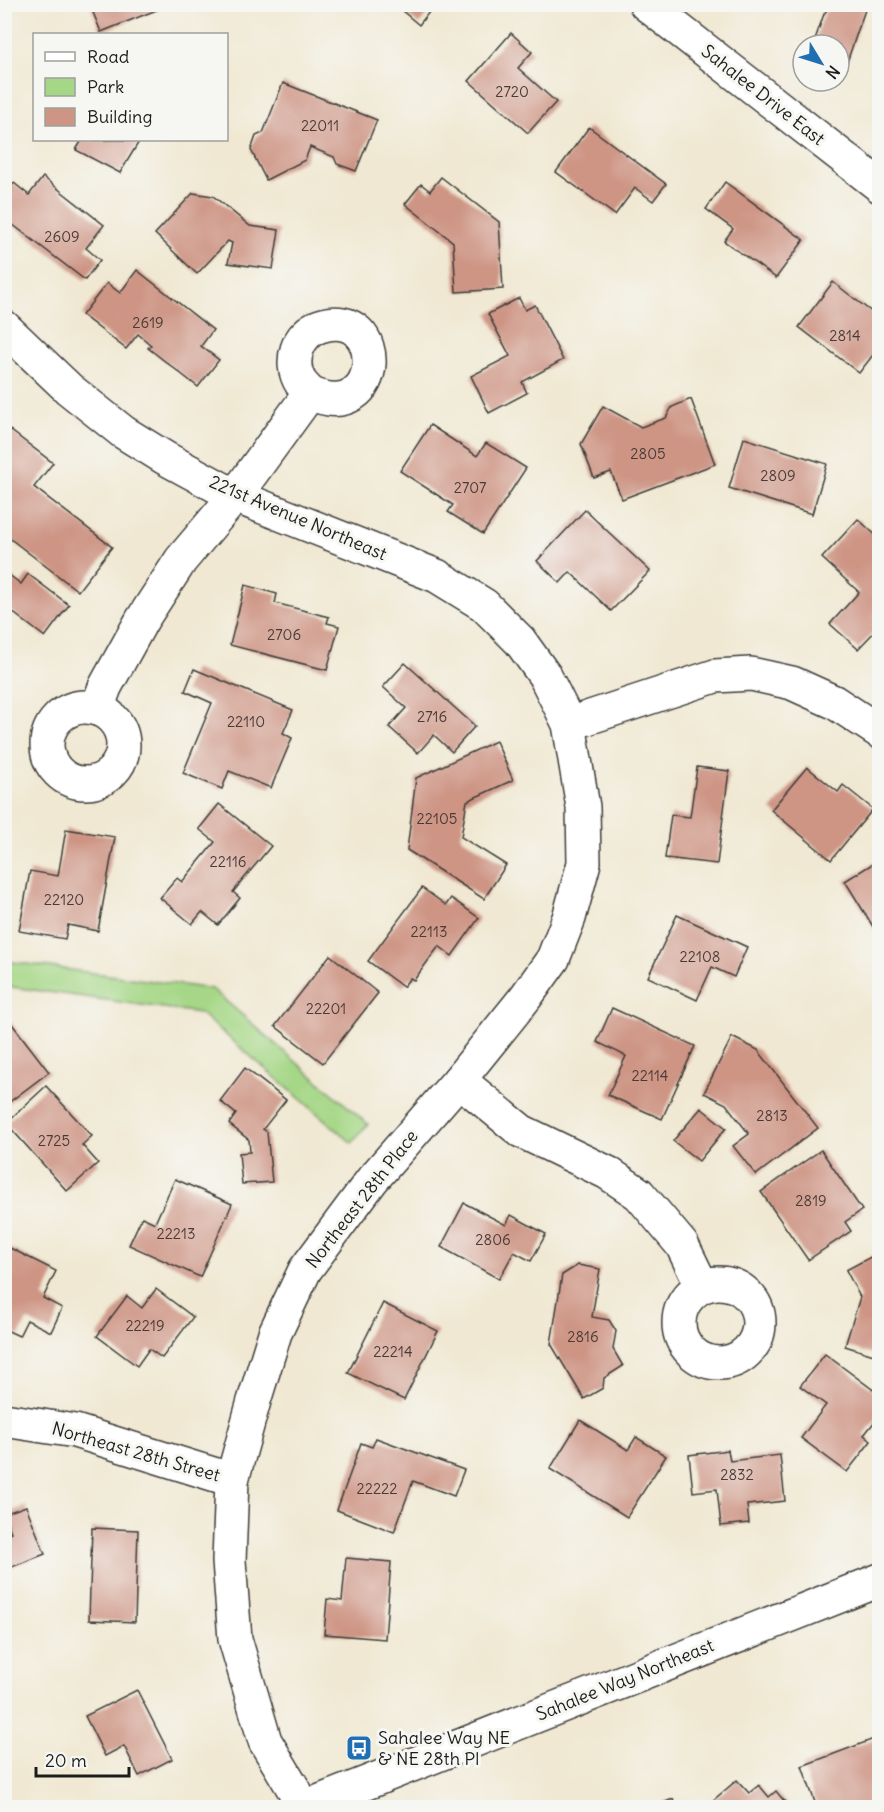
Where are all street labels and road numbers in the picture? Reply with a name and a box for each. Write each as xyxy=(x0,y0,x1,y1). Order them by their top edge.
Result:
street label: Sahalee Drive East xyxy=(697,39,830,150)
street label: 221st Avenue Northeast xyxy=(206,470,390,565)
street label: Northeast 28th Place xyxy=(300,1125,423,1272)
street label: Northeast 28th Street xyxy=(49,1417,223,1487)
street label: Sahalee Way Northeast xyxy=(533,1633,717,1726)

